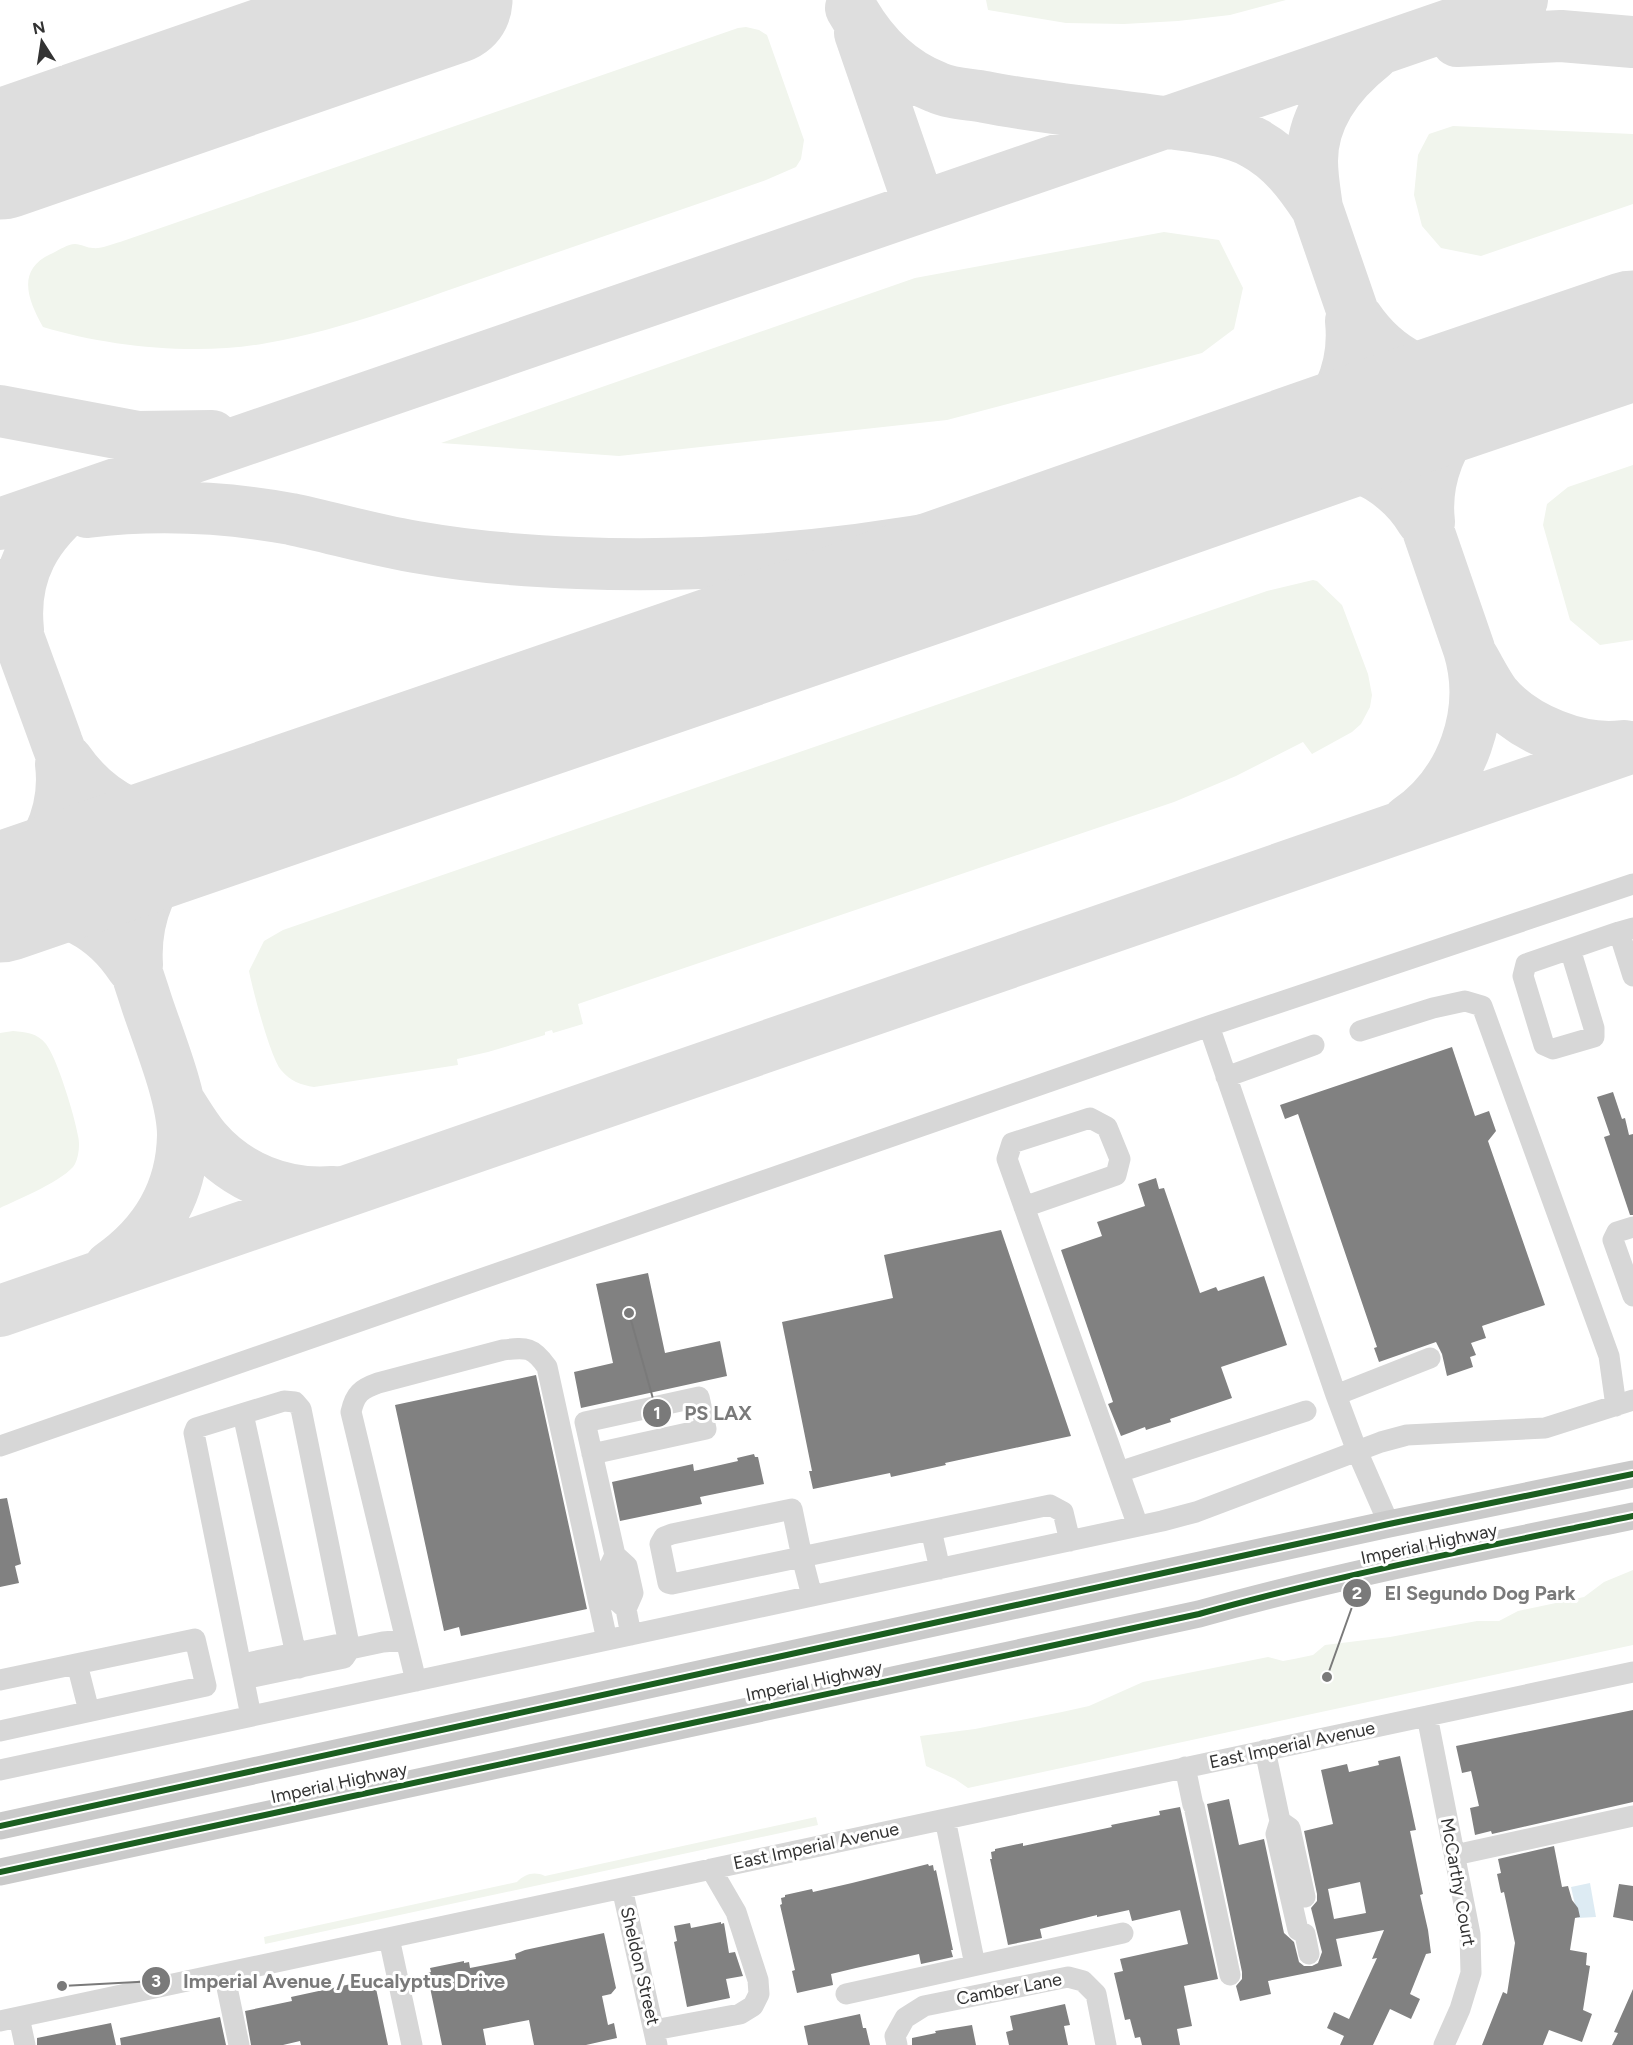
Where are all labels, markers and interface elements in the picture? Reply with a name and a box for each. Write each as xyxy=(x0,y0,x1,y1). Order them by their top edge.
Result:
north arrow xyxy=(12,12,72,72)
text: N xyxy=(31,17,47,38)
callout: PS LAX xyxy=(642,1394,763,1432)
text: PS LAX xyxy=(684,1401,752,1425)
text: 1 xyxy=(653,1402,661,1424)
street label: Imperial Highway xyxy=(1359,1519,1500,1569)
callout: El Segundo Dog Park xyxy=(1342,1574,1587,1612)
text: El Segundo Dog Park xyxy=(1385,1581,1576,1605)
text: 2 xyxy=(1352,1582,1362,1604)
street label: Imperial Highway xyxy=(744,1656,885,1706)
street label: East Imperial Avenue xyxy=(1207,1717,1377,1773)
street label: Imperial Highway xyxy=(269,1758,410,1808)
street label: McCarthy Court xyxy=(1436,1816,1480,1948)
street label: East Imperial Avenue xyxy=(731,1818,901,1874)
street label: Sheldon Street xyxy=(616,1905,664,2027)
callout: Imperial Avenue / Eucalyptus Drive xyxy=(141,1962,517,2000)
street label: Camber Lane xyxy=(954,1968,1064,2010)
text: Imperial Avenue / Eucalyptus Drive xyxy=(183,1969,505,1993)
text: 3 xyxy=(151,1970,161,1992)

